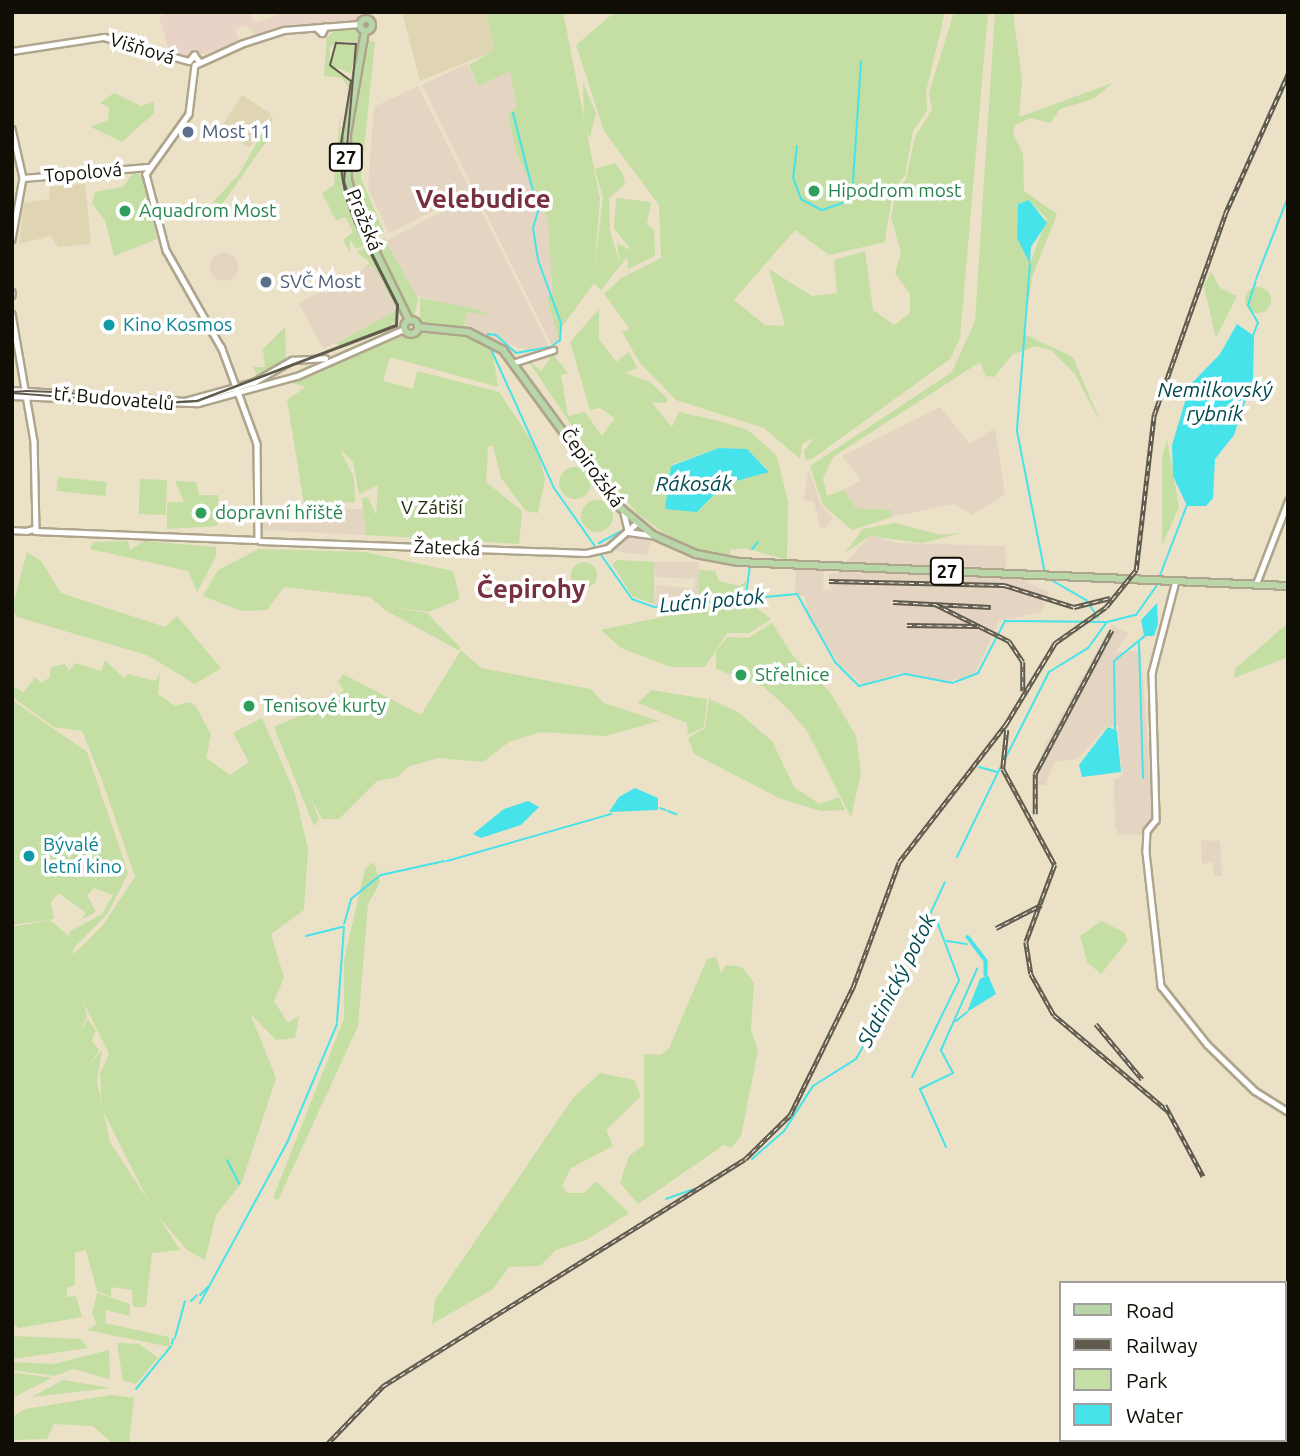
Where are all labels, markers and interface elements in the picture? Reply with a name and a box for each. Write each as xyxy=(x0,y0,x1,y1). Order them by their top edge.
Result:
street label: Višňová xyxy=(107,28,177,70)
place label: Most 11 xyxy=(202,121,271,143)
marker: Most 11 xyxy=(180,124,196,140)
road number: 27 xyxy=(328,142,364,172)
street label: Topolová xyxy=(43,158,123,188)
place label: Hipodrom most xyxy=(828,180,961,202)
district label: Velebudice xyxy=(415,183,551,215)
marker: Hipodrom most xyxy=(806,183,822,199)
street label: Pražská xyxy=(341,186,387,254)
place label: Aquadrom Most xyxy=(139,200,277,222)
marker: Aquadrom Most xyxy=(117,203,133,219)
place label: SVČ Most xyxy=(280,271,361,293)
marker: SVČ Most xyxy=(258,274,274,290)
place label: Kino Kosmos xyxy=(123,314,232,336)
marker: Kino Kosmos xyxy=(101,317,117,333)
water label: Nemilkovský rybník xyxy=(1158,376,1272,426)
street label: tř. Budovatelů xyxy=(53,382,175,416)
street label: Čepirožská xyxy=(556,424,628,512)
water label: Rákosák xyxy=(656,470,732,496)
park label: V Zátiší xyxy=(401,497,463,519)
place label: dopravní hřiště xyxy=(215,502,343,524)
marker: dopravní hřiště xyxy=(193,505,209,521)
street label: Žatecká xyxy=(413,535,481,561)
road number: 27 xyxy=(930,556,964,586)
district label: Čepirohy xyxy=(477,573,585,605)
water label: Luční potok xyxy=(658,583,766,617)
place label: Střelnice xyxy=(755,664,830,686)
marker: Střelnice xyxy=(733,667,749,683)
place label: Tenisové kurty xyxy=(263,695,386,717)
marker: Tenisové kurty xyxy=(241,698,257,714)
place label: Bývalé letní kino xyxy=(43,834,122,878)
marker: Bývalé letní kino xyxy=(21,848,37,864)
water label: Slatinický potok xyxy=(852,909,940,1051)
legend xyxy=(1058,1281,1286,1442)
text: Road xyxy=(1126,1298,1174,1322)
text: Railway xyxy=(1126,1333,1198,1357)
text: Park xyxy=(1126,1368,1168,1392)
text: Water xyxy=(1126,1403,1184,1427)

